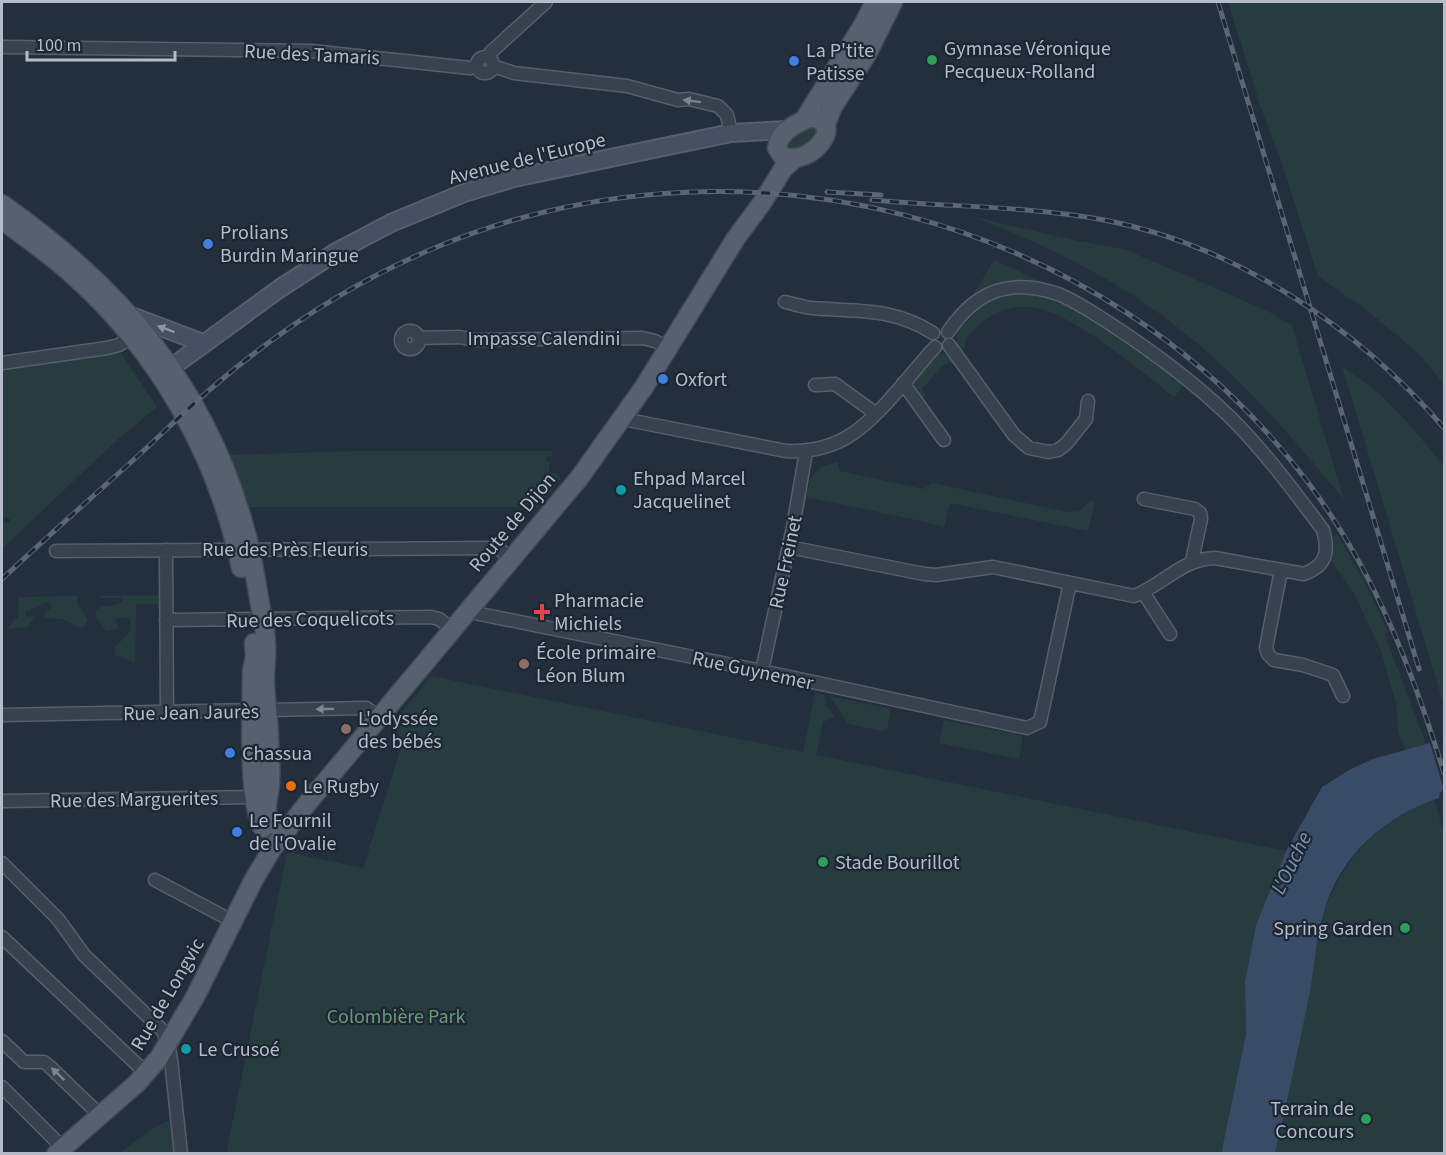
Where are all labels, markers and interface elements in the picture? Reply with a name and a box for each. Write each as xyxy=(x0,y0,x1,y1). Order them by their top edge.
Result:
scale bar xyxy=(27,24,176,62)
text: 100 m xyxy=(36,33,81,58)
place label: Gymnase Véronique Pecqueux-Rolland xyxy=(944,35,1111,86)
street label: Rue des Tamaris xyxy=(243,37,381,73)
place label: La P'tite Patisse xyxy=(806,37,874,88)
marker: Gymnase Véronique Pecqueux-Rolland xyxy=(925,53,939,67)
marker: La P'tite Patisse xyxy=(787,54,801,68)
one-way arrow xyxy=(682,96,701,106)
street label: Avenue de l'Europe xyxy=(446,126,609,192)
place label: Prolians Burdin Maringue xyxy=(220,219,359,270)
marker: Prolians Burdin Maringue xyxy=(201,237,215,251)
one-way arrow xyxy=(157,323,175,333)
street label: Impasse Calendini xyxy=(468,325,620,353)
place label: Oxfort xyxy=(675,366,727,394)
marker: Oxfort xyxy=(656,372,670,386)
place label: Ehpad Marcel Jacquelinet xyxy=(633,465,746,516)
street label: Route de Dijon xyxy=(463,467,563,578)
marker: Ehpad Marcel Jacquelinet xyxy=(614,483,628,497)
street label: Rue Freinet xyxy=(762,513,810,611)
street label: Rue des Près Fleuris xyxy=(202,536,368,564)
place label: Pharmacie Michiels xyxy=(554,587,644,638)
street label: Rue des Coquelicots xyxy=(226,605,394,635)
marker: Pharmacie Michiels xyxy=(535,605,549,619)
place label: École primaire Léon Blum xyxy=(536,639,656,690)
street label: Rue Guynemer xyxy=(690,644,816,697)
marker: École primaire Léon Blum xyxy=(517,657,531,671)
street label: Rue Jean Jaurès xyxy=(123,698,259,728)
one-way arrow xyxy=(315,704,334,714)
place label: L'odyssée des bébés xyxy=(358,705,442,756)
marker: L'odyssée des bébés xyxy=(339,722,353,736)
place label: Chassua xyxy=(242,740,312,768)
marker: Chassua xyxy=(223,746,237,760)
place label: Le Rugby xyxy=(303,773,380,801)
marker: Le Rugby xyxy=(284,779,298,793)
street label: Rue des Marguerites xyxy=(50,785,218,815)
place label: Le Fournil de l'Ovalie xyxy=(249,807,336,858)
marker: Le Fournil de l'Ovalie xyxy=(230,825,244,839)
water label: L'Ouche xyxy=(1263,827,1319,899)
place label: Stade Bourillot xyxy=(835,849,960,877)
marker: Stade Bourillot xyxy=(816,855,830,869)
place label: Spring Garden xyxy=(1273,915,1393,943)
marker: Spring Garden xyxy=(1398,921,1412,935)
street label: Rue de Longvic xyxy=(124,933,211,1056)
park label: Colombière Park xyxy=(327,1003,465,1031)
place label: Le Crusoé xyxy=(198,1036,280,1064)
marker: Le Crusoé xyxy=(179,1042,193,1056)
one-way arrow xyxy=(51,1068,65,1082)
place label: Terrain de Concours xyxy=(1270,1095,1354,1146)
marker: Terrain de Concours xyxy=(1359,1112,1373,1126)

